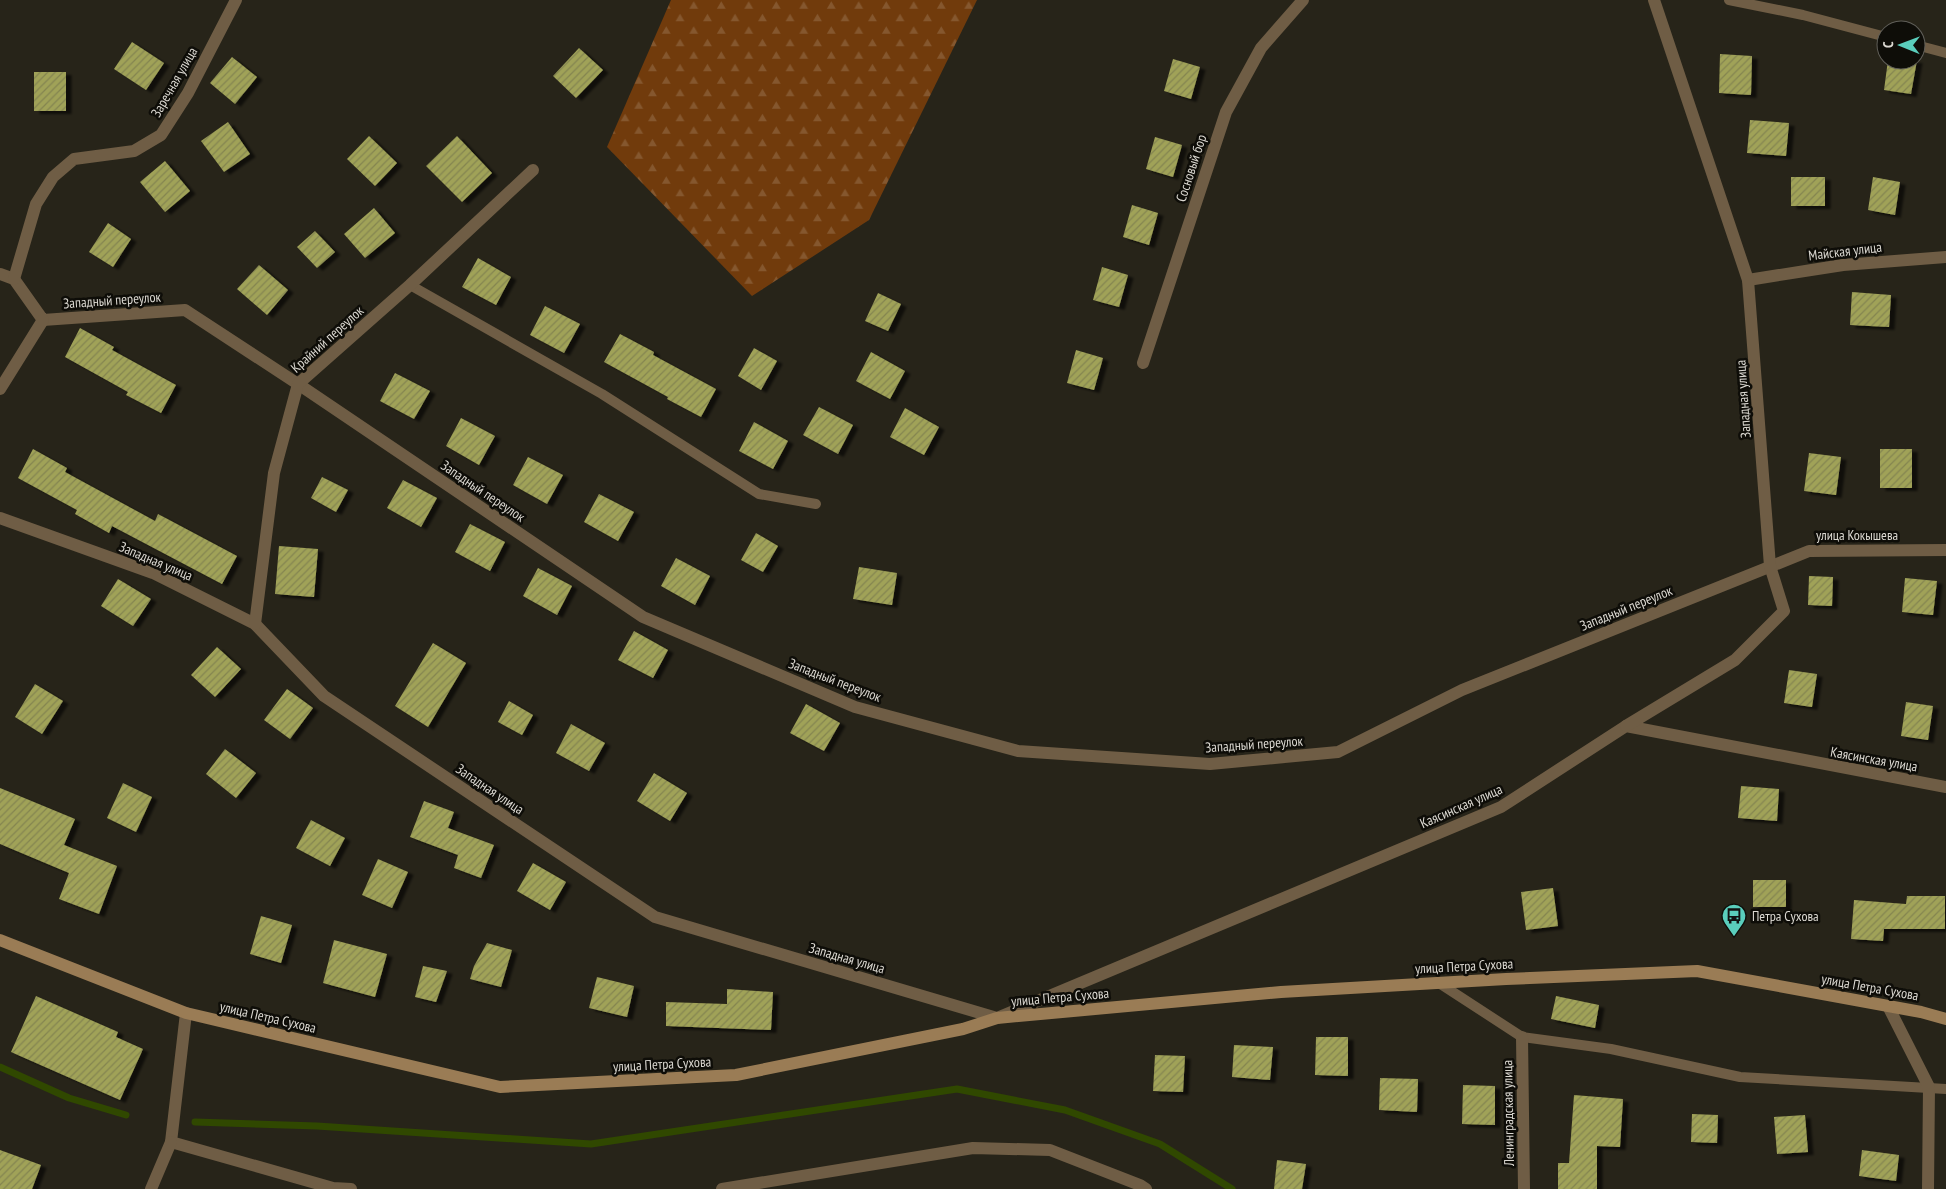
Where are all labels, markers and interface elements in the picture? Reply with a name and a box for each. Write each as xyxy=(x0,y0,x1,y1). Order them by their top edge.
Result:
north arrow xyxy=(1876,20,1926,70)
text: С xyxy=(1879,41,1897,48)
street label: Заречная улица xyxy=(147,44,201,120)
street label: Сосновый бор xyxy=(1172,132,1210,204)
street label: Майская улица xyxy=(1807,238,1883,264)
street label: Западный переулок xyxy=(63,288,162,312)
street label: Крайний переулок xyxy=(287,301,368,376)
street label: Западная улица xyxy=(1731,359,1755,439)
street label: Западный переулок xyxy=(437,456,529,526)
street label: улица Кокышева xyxy=(1816,526,1898,544)
street label: Западная улица xyxy=(117,537,195,585)
street label: Западный переулок xyxy=(1577,581,1675,635)
street label: Западный переулок xyxy=(786,654,884,706)
street label: Западный переулок xyxy=(1205,732,1304,756)
street label: Каясинская улица xyxy=(1829,742,1919,776)
street label: Западная улица xyxy=(453,760,527,818)
street label: Каясинская улица xyxy=(1417,780,1505,832)
bus stop icon: Петра Сухова xyxy=(1721,903,1747,937)
place label: Петра Сухова xyxy=(1752,907,1819,925)
street label: Западная улица xyxy=(807,939,887,977)
street label: улица Петра Сухова xyxy=(1414,954,1514,978)
street label: улица Петра Сухова xyxy=(1820,970,1920,1004)
street label: улица Петра Сухова xyxy=(1010,984,1110,1010)
street label: улица Петра Сухова xyxy=(218,997,318,1037)
street label: улица Петра Сухова xyxy=(612,1052,712,1076)
street label: Ленинградская улица xyxy=(1498,1060,1518,1167)

